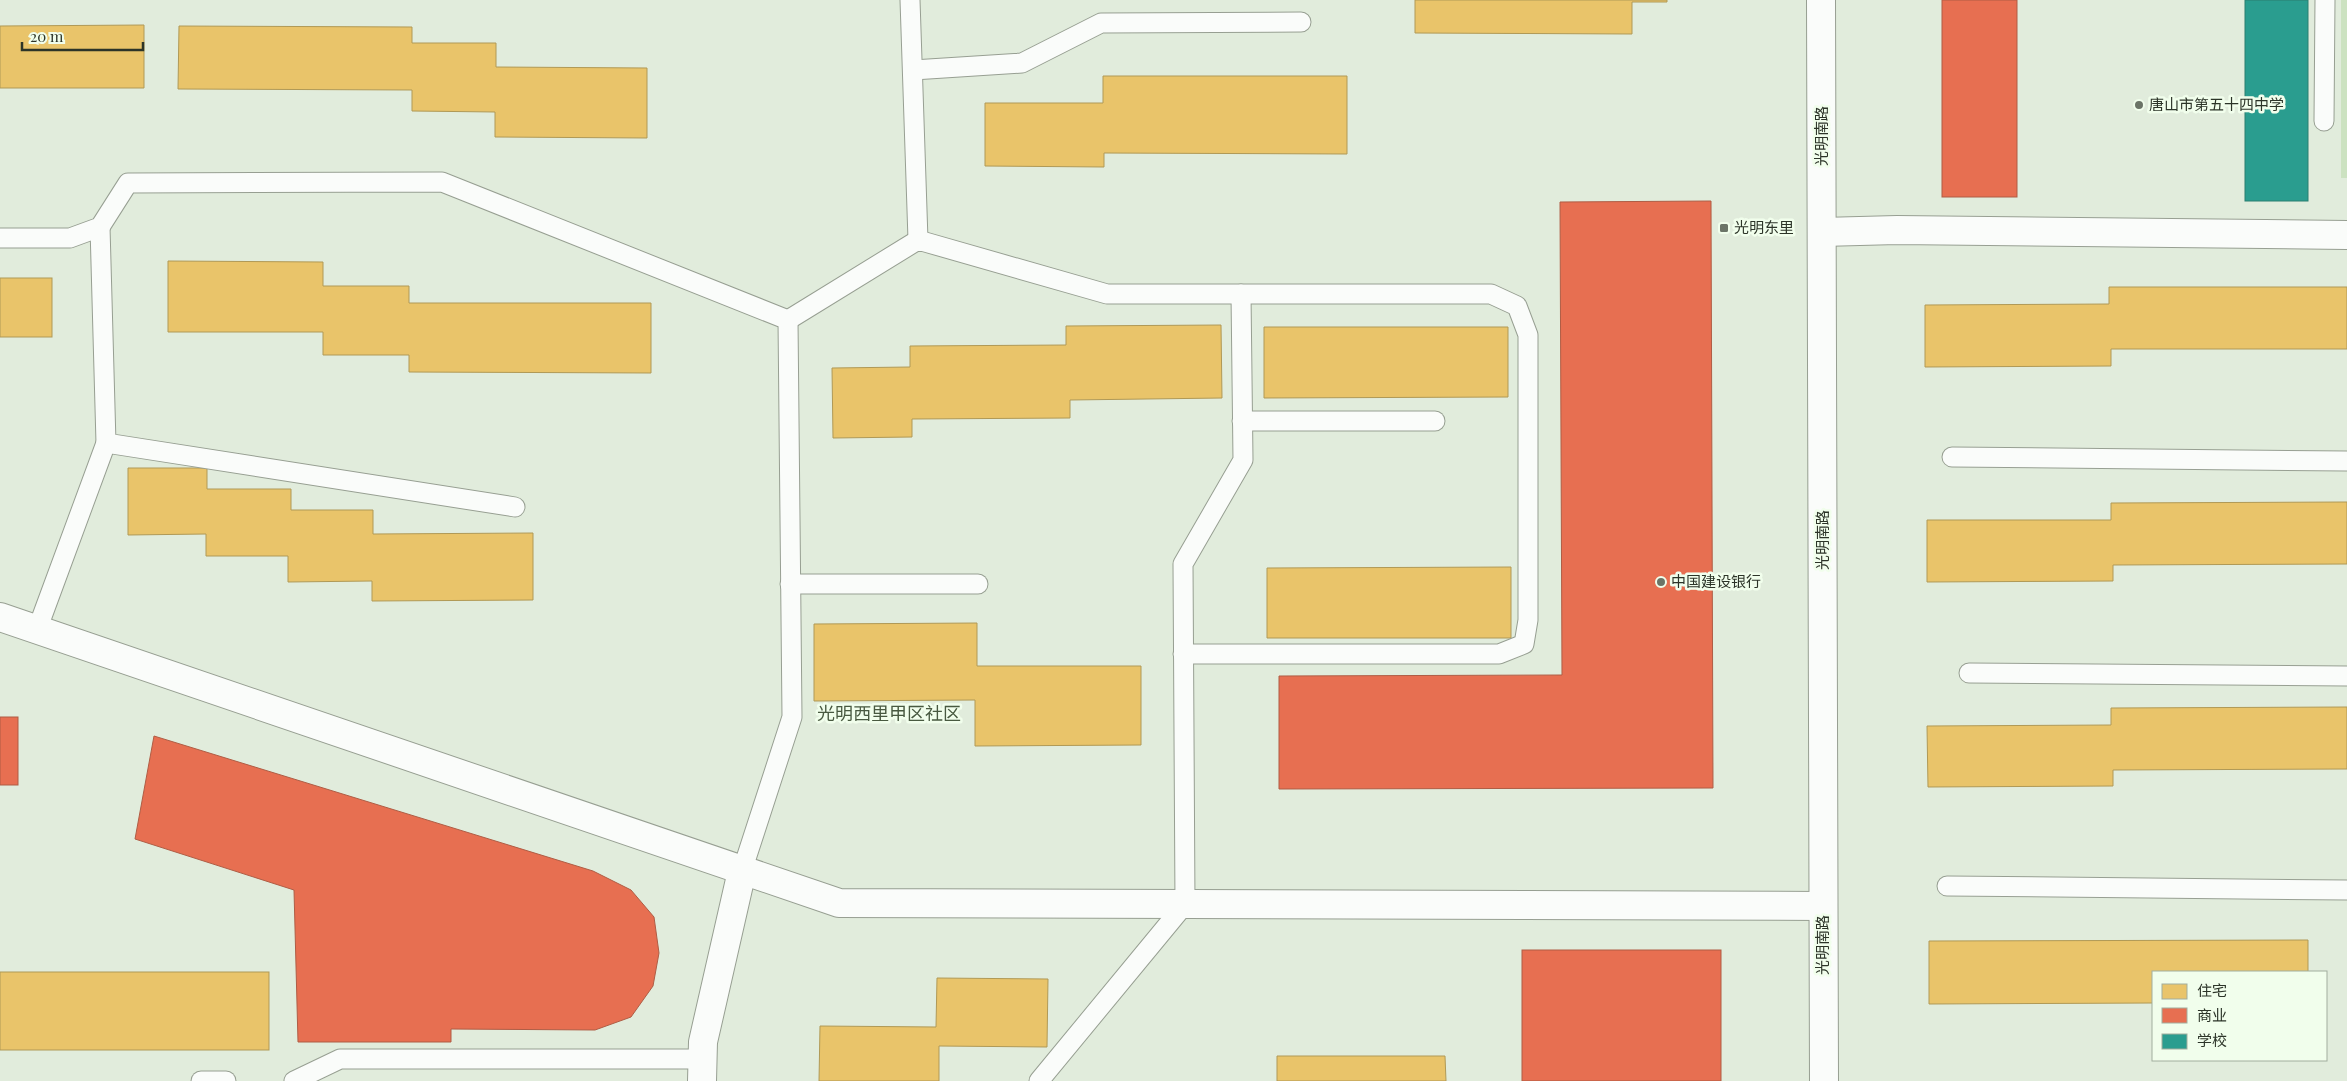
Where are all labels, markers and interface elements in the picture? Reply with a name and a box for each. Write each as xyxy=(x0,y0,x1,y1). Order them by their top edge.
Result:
scale bar xyxy=(22,20,144,52)
text: 20 m xyxy=(30,26,64,46)
place label: 唐山市第五十四中学 xyxy=(2149,94,2284,114)
marker: 唐山市第五十四中学 xyxy=(2133,99,2145,111)
street label: 光明南路 xyxy=(1811,106,1831,166)
place label: 光明东里 xyxy=(1734,217,1794,237)
marker: 光明东里 xyxy=(1718,222,1730,234)
street label: 光明南路 xyxy=(1812,510,1832,570)
place label: 中国建设银行 xyxy=(1671,571,1761,591)
marker: 中国建设银行 xyxy=(1655,576,1667,588)
district label: 光明西里甲区社区 xyxy=(817,701,961,725)
street label: 光明南路 xyxy=(1812,915,1832,975)
legend xyxy=(2152,971,2327,1061)
text: 住宅 xyxy=(2197,980,2227,1000)
text: 商业 xyxy=(2197,1005,2227,1025)
text: 学校 xyxy=(2197,1030,2227,1050)

